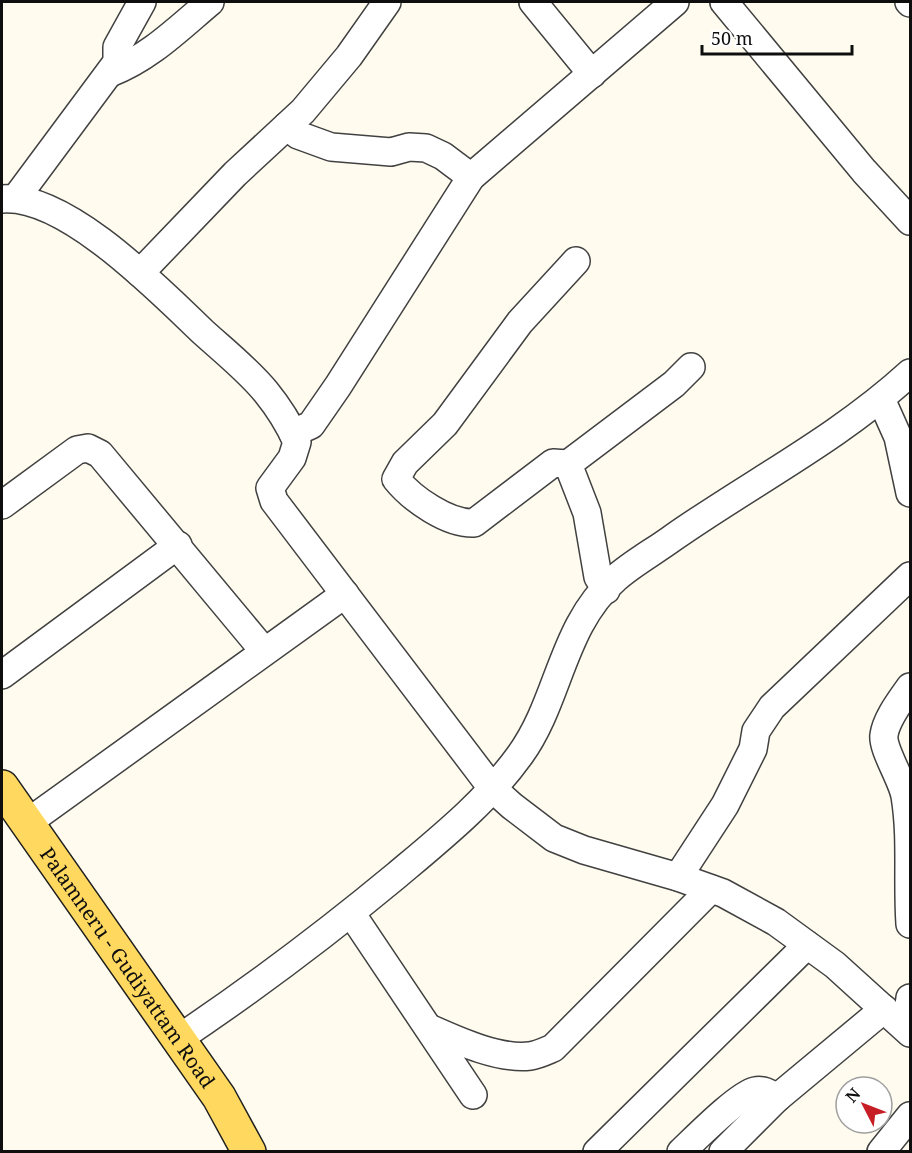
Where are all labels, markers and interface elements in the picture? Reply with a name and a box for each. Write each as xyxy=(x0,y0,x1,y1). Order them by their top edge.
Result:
scale bar xyxy=(702,18,852,56)
text: 50 m xyxy=(711,26,753,50)
street label: Palamneru - Gudiyattam Road xyxy=(35,842,222,1093)
north arrow xyxy=(834,1075,894,1135)
text: N xyxy=(840,1083,866,1107)

